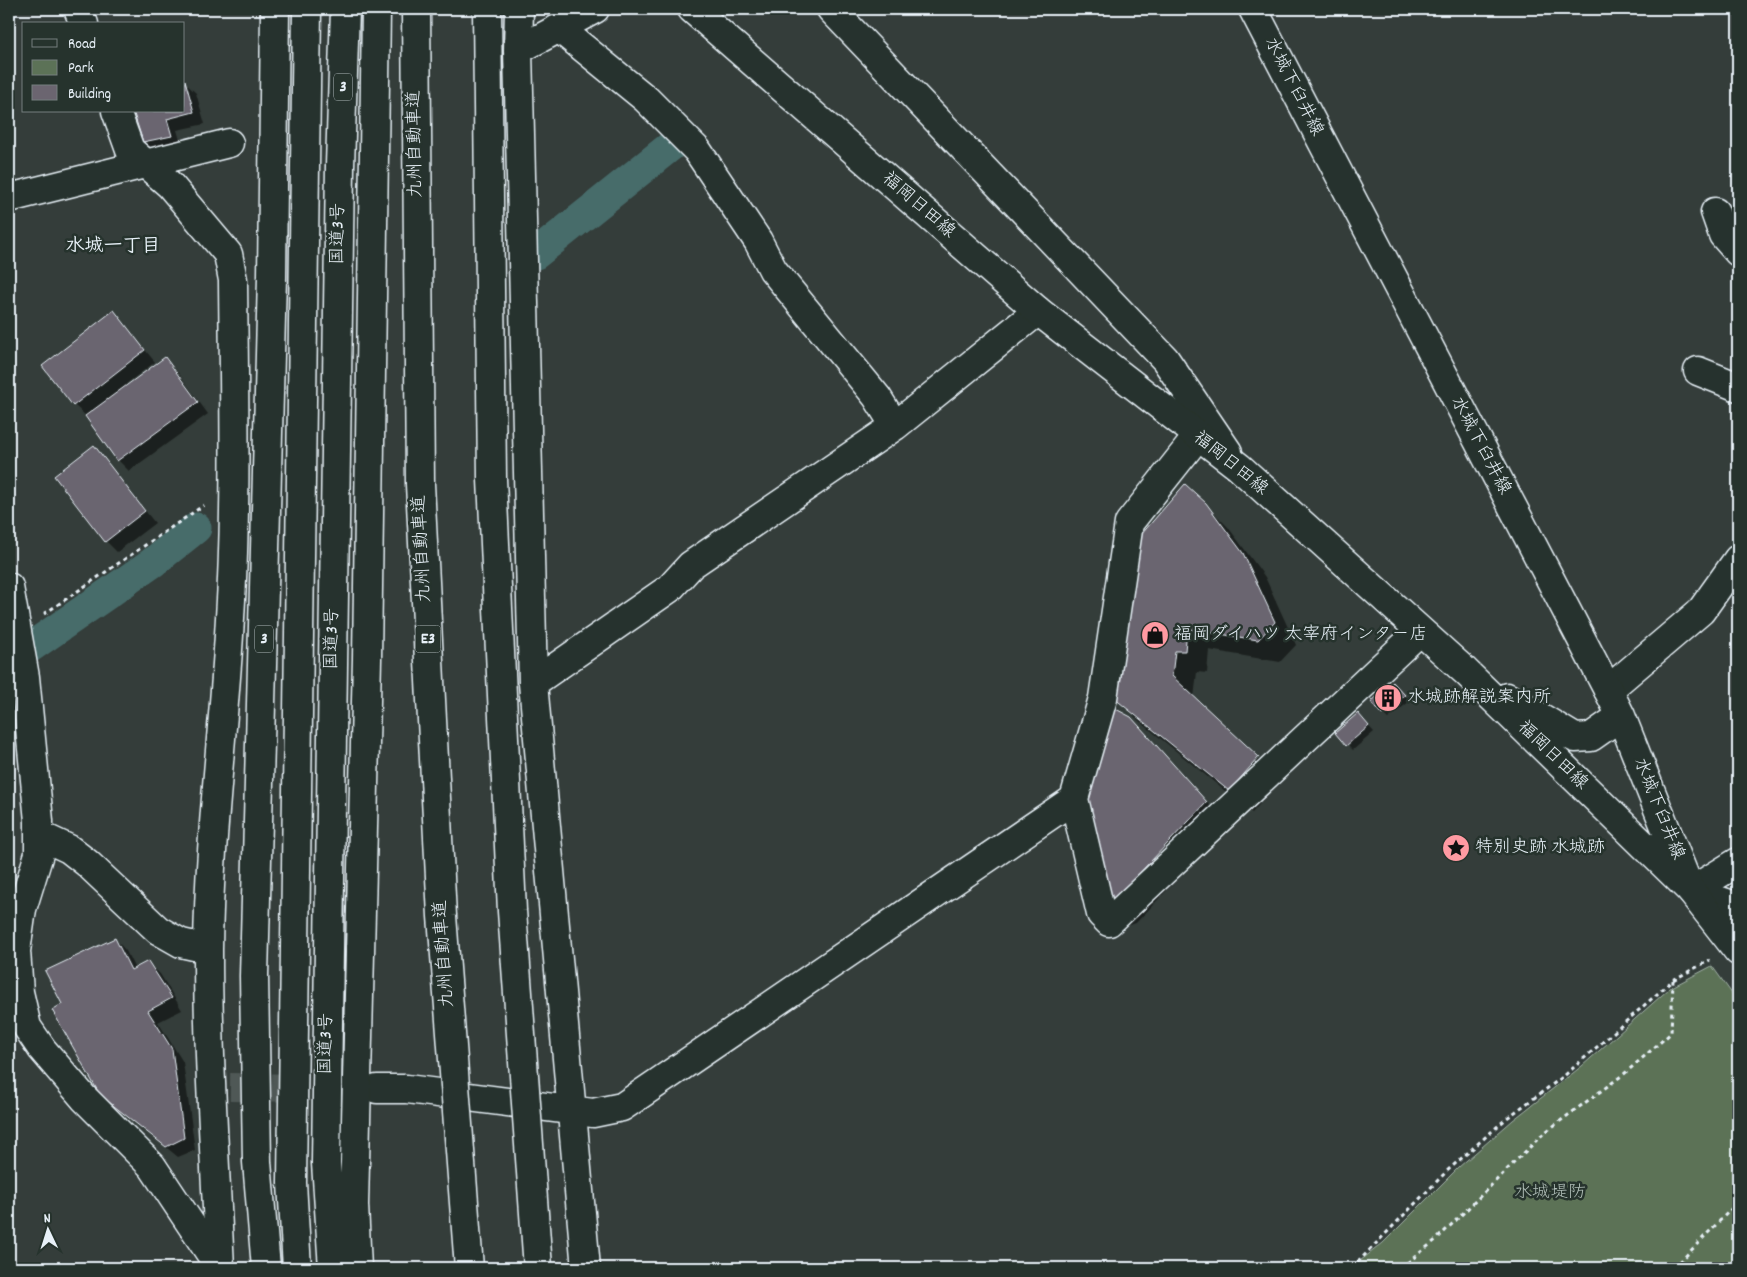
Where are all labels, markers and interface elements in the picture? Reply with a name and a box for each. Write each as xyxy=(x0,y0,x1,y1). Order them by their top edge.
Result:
legend xyxy=(22,22,185,112)
street label: 水城下臼井線 xyxy=(1257,33,1329,141)
text: Road xyxy=(68,34,96,56)
text: Park xyxy=(68,58,94,80)
road number: 3 xyxy=(334,74,352,100)
text: Building xyxy=(68,84,111,106)
street label: 九州自動車道 xyxy=(403,90,429,198)
street label: 福岡日田線 xyxy=(876,167,960,245)
street label: 国道3号 xyxy=(326,203,352,265)
district label: 水城一丁目 xyxy=(65,234,161,261)
street label: 水城下臼井線 xyxy=(1444,392,1516,500)
street label: 福岡日田線 xyxy=(1187,426,1273,502)
street label: 九州自動車道 xyxy=(408,494,438,604)
street label: 国道3号 xyxy=(320,608,346,670)
shop icon: 福岡ダイハツ 太宰府インタ－店 xyxy=(1140,620,1170,650)
place label: 福岡ダイハツ 太宰府インタ－店 xyxy=(1174,623,1428,648)
road number: 3 xyxy=(255,626,273,652)
road number: E3 xyxy=(416,626,440,652)
building icon: 水城跡解説案内所 xyxy=(1373,683,1403,713)
place label: 水城跡解説案内所 xyxy=(1407,686,1551,711)
street label: 福岡日田線 xyxy=(1511,716,1593,796)
street label: 水城下臼井線 xyxy=(1626,754,1690,864)
place icon: 特別史跡 水城跡 xyxy=(1441,833,1471,863)
place label: 特別史跡 水城跡 xyxy=(1475,836,1605,861)
street label: 九州自動車道 xyxy=(429,899,461,1009)
street label: 国道3号 xyxy=(314,1013,340,1075)
park label: 水城堤防 xyxy=(1514,1181,1586,1206)
north arrow xyxy=(22,1204,72,1254)
text: N xyxy=(43,1209,51,1229)

